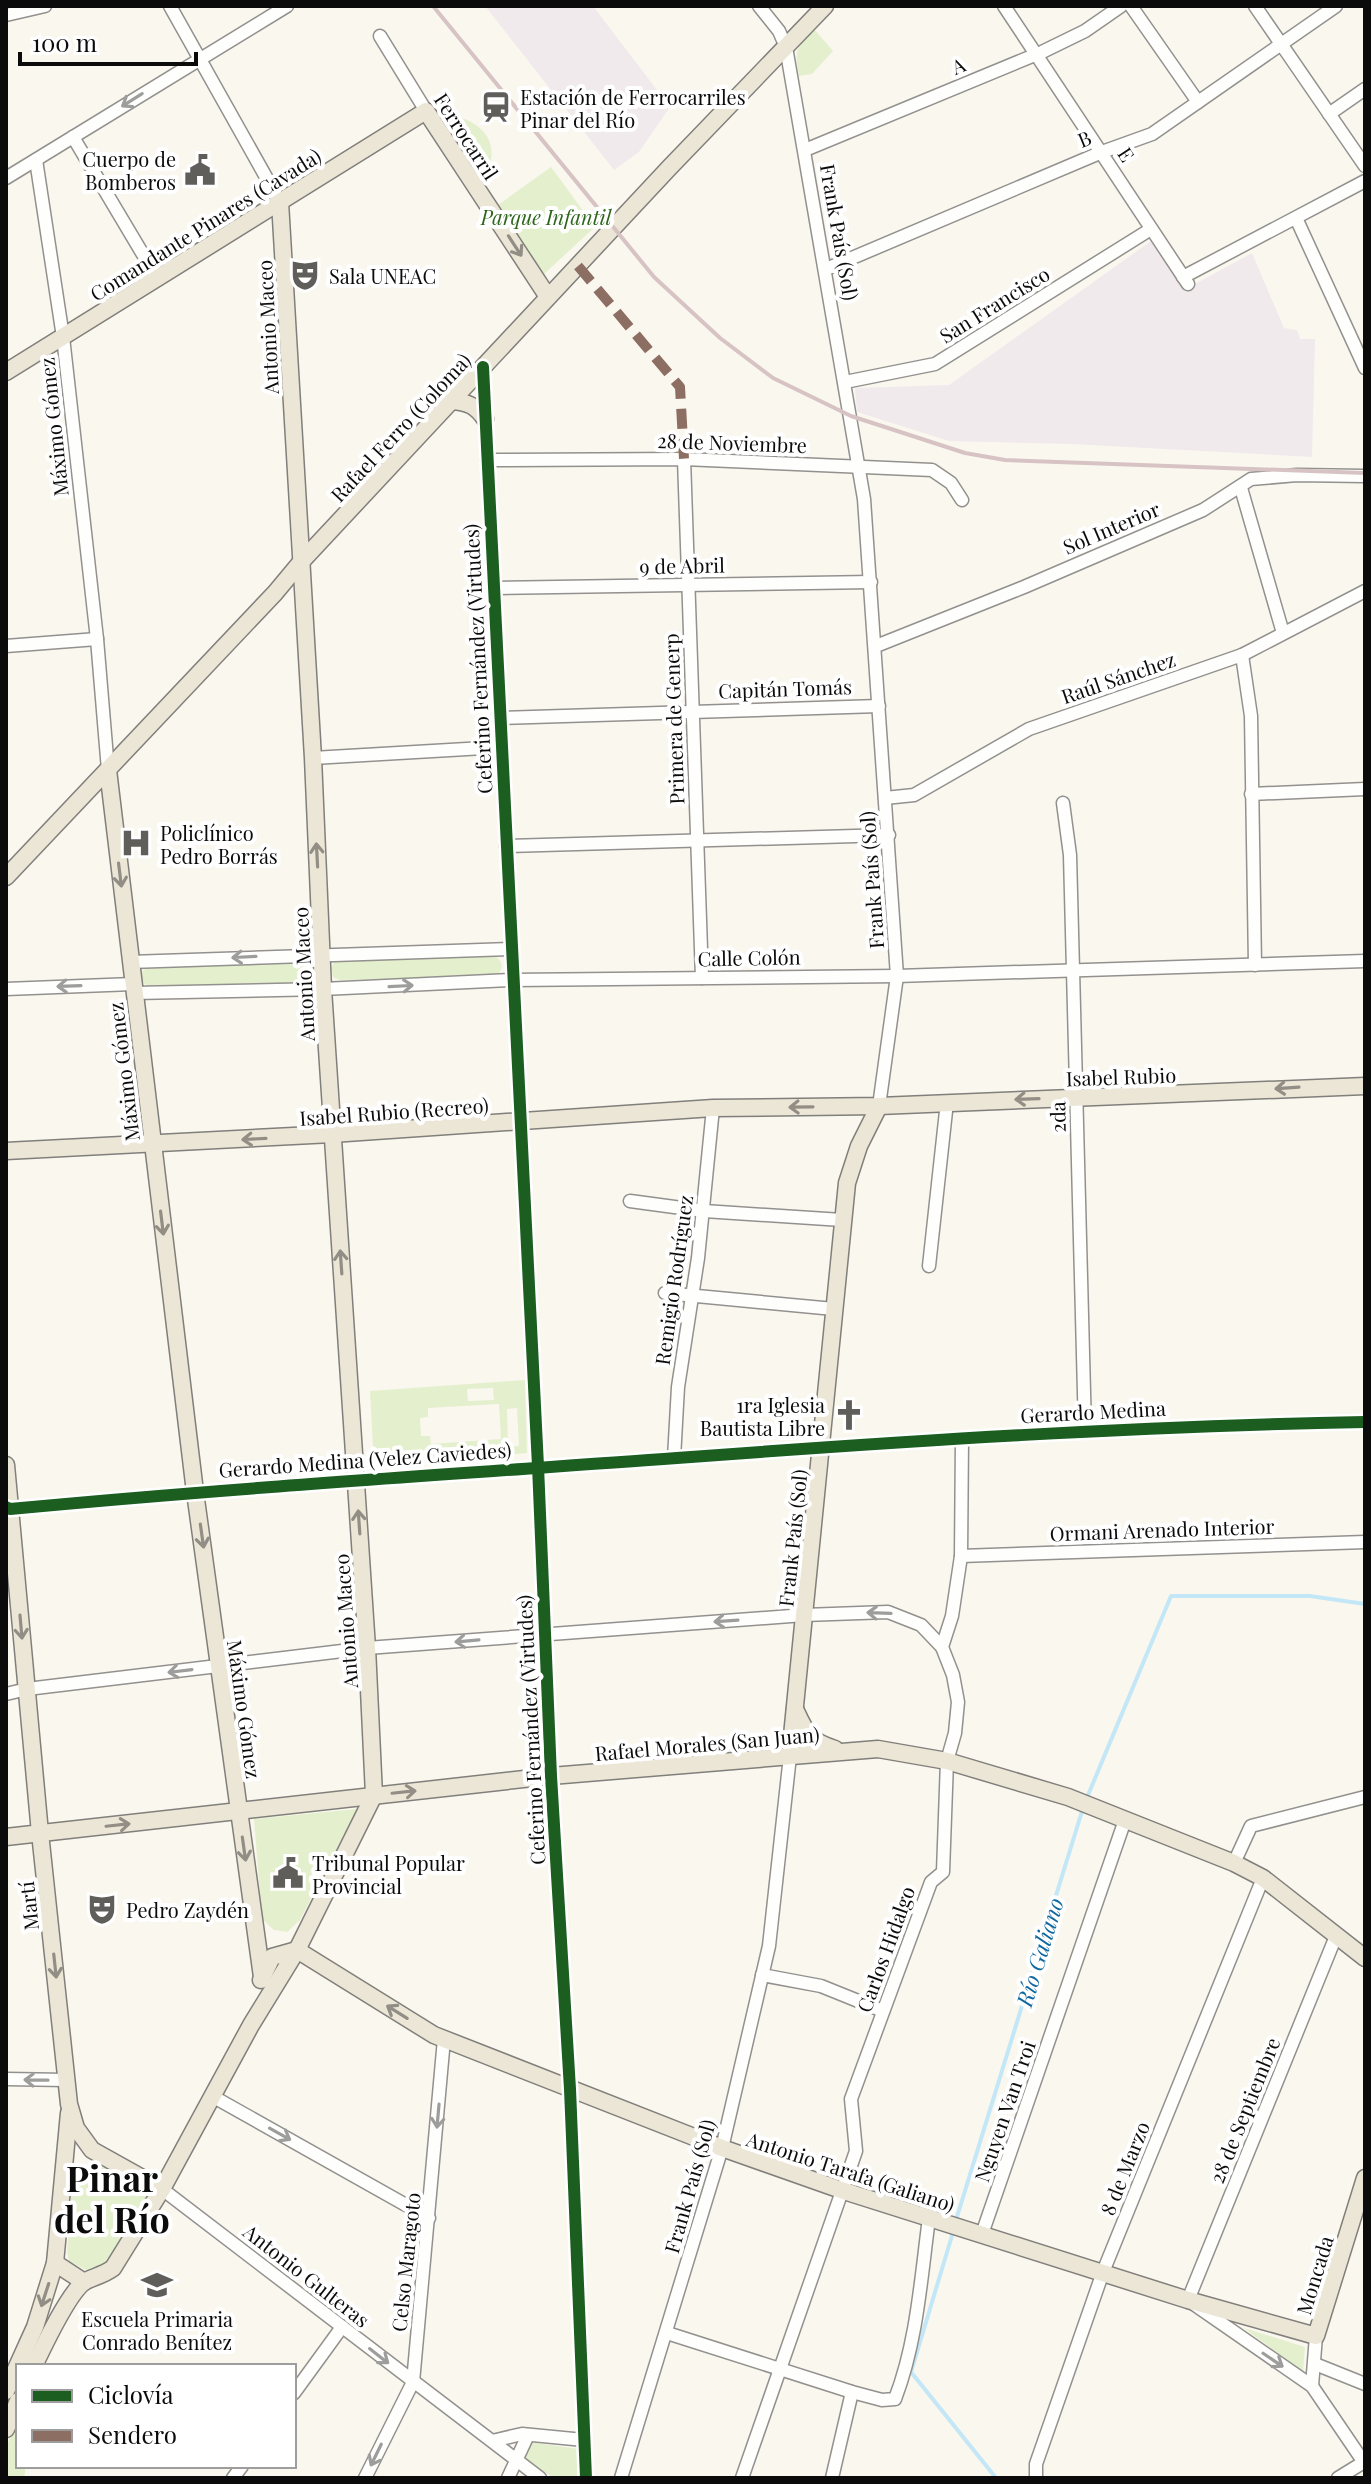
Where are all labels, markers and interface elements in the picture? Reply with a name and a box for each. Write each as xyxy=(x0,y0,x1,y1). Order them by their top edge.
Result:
scale bar xyxy=(20,16,196,66)
text: 100 m xyxy=(32,26,97,58)
street label: A xyxy=(946,50,969,80)
place label: Estación de Ferrocarriles Pinar del Río xyxy=(520,83,746,133)
street label: Ferrocarril xyxy=(429,87,505,185)
station icon: Estación de Ferrocarriles Pinar del Río xyxy=(479,90,513,124)
one-way arrow xyxy=(121,93,144,109)
street label: B xyxy=(1073,123,1095,153)
street label: Comandante Pinares (Cavada) xyxy=(84,142,326,306)
street label: E xyxy=(1112,142,1142,166)
place label: Cuerpo de Bomberos xyxy=(82,145,176,195)
public building icon: Cuerpo de Bomberos xyxy=(183,153,217,187)
street label: Frank País (Sol) xyxy=(815,162,865,302)
park label: Parque Infantil xyxy=(480,203,613,230)
one-way arrow xyxy=(506,234,523,256)
theatre icon: Sala UNEAC xyxy=(288,258,322,292)
street label: Antonio Maceo xyxy=(250,259,284,396)
street label: San Francisco xyxy=(934,259,1054,349)
place label: Sala UNEAC xyxy=(329,262,436,289)
street label: Rafael Ferro (Coloma) xyxy=(324,347,476,507)
street label: Máximo Gómez xyxy=(32,356,74,498)
street label: 28 de Noviembre xyxy=(657,426,807,458)
street label: Sol Interior xyxy=(1058,494,1164,560)
street label: Ceferino Fernández (Virtudes) xyxy=(456,523,498,795)
street label: 9 de Abril xyxy=(639,551,725,579)
street label: Primera de Generp xyxy=(657,633,689,805)
street label: Raúl Sánchez xyxy=(1057,645,1179,709)
street label: Capitán Tomás xyxy=(718,672,852,704)
street label: Frank País (Sol) xyxy=(853,810,889,950)
place label: Policlínico Pedro Borrás xyxy=(160,819,278,869)
hospital icon: Policlínico Pedro Borrás xyxy=(119,826,153,860)
one-way arrow xyxy=(310,842,325,869)
one-way arrow xyxy=(113,862,128,887)
street label: Antonio Maceo xyxy=(286,906,320,1043)
street label: Calle Colón xyxy=(697,943,801,971)
one-way arrow xyxy=(231,950,258,965)
one-way arrow xyxy=(387,978,414,993)
one-way arrow xyxy=(56,979,83,994)
street label: Máximo Gómez xyxy=(101,1001,145,1143)
street label: Isabel Rubio xyxy=(1065,1061,1177,1091)
one-way arrow xyxy=(1274,1081,1301,1096)
street label: Isabel Rubio (Recreo) xyxy=(299,1091,489,1131)
one-way arrow xyxy=(1014,1091,1041,1106)
one-way arrow xyxy=(788,1099,815,1115)
street label: 2da xyxy=(1043,1101,1071,1133)
one-way arrow xyxy=(241,1132,268,1147)
street label: Remigio Rodríguez xyxy=(648,1193,698,1367)
one-way arrow xyxy=(154,1209,169,1235)
one-way arrow xyxy=(333,1249,348,1276)
place label: 1ra Iglesia Bautista Libre xyxy=(700,1391,825,1441)
street label: Gerardo Medina xyxy=(1020,1394,1166,1428)
church icon: 1ra Iglesia Bautista Libre xyxy=(832,1398,866,1432)
street label: Gerardo Medina (Velez Caviedes) xyxy=(218,1435,512,1483)
street label: Frank País (Sol) xyxy=(771,1468,813,1608)
one-way arrow xyxy=(351,1509,366,1536)
street label: Ormani Arenado Interior xyxy=(1049,1512,1275,1546)
one-way arrow xyxy=(194,1522,209,1549)
street label: Antonio Maceo xyxy=(327,1553,363,1690)
street label: Ceferino Fernández (Virtudes) xyxy=(509,1594,551,1866)
one-way arrow xyxy=(866,1605,893,1620)
one-way arrow xyxy=(14,1613,29,1640)
one-way arrow xyxy=(713,1614,740,1629)
one-way arrow xyxy=(454,1633,480,1648)
street label: Máximo Gómez xyxy=(222,1638,268,1780)
one-way arrow xyxy=(167,1663,194,1678)
street label: Rafael Morales (San Juan) xyxy=(594,1720,820,1766)
one-way arrow xyxy=(390,1785,417,1800)
one-way arrow xyxy=(104,1817,131,1832)
one-way arrow xyxy=(237,1836,252,1861)
place label: Tribunal Popular Provincial xyxy=(312,1849,465,1899)
public building icon: Tribunal Popular Provincial xyxy=(271,1856,305,1890)
street label: Martí xyxy=(12,1880,44,1932)
street label: Carlos Hidalgo xyxy=(850,1882,920,2016)
theatre icon: Pedro Zaydén xyxy=(85,1892,119,1926)
water label: Río Galiano xyxy=(1008,1894,1070,2011)
place label: Pedro Zaydén xyxy=(126,1896,249,1923)
one-way arrow xyxy=(47,1952,62,1979)
one-way arrow xyxy=(386,2003,409,2019)
street label: 28 de Septiembre xyxy=(1202,2033,1286,2187)
street label: Nguyen Van Troi xyxy=(967,2037,1041,2185)
one-way arrow xyxy=(23,2072,50,2087)
one-way arrow xyxy=(430,2103,445,2129)
street label: Frank País (Sol) xyxy=(657,2116,721,2256)
street label: 8 de Marzo xyxy=(1093,2117,1155,2219)
street label: Antonio Tarafa (Galiano) xyxy=(743,2124,958,2217)
one-way arrow xyxy=(267,2127,291,2143)
district label: Pinar del Río xyxy=(54,2153,170,2242)
street label: Celso Maragoto xyxy=(384,2191,426,2333)
street label: Antonio Gulteras xyxy=(238,2217,375,2333)
street label: Moncada xyxy=(1289,2232,1339,2318)
school or university icon: Escuela Primaria Conrado Benítez xyxy=(140,2268,174,2302)
one-way arrow xyxy=(36,2283,51,2308)
place label: Escuela Primaria Conrado Benítez xyxy=(81,2305,233,2355)
one-way arrow xyxy=(368,2348,389,2365)
one-way arrow xyxy=(1261,2352,1283,2368)
legend xyxy=(16,2364,296,2468)
text: Ciclovía xyxy=(88,2378,174,2410)
text: Sendero xyxy=(88,2418,177,2450)
one-way arrow xyxy=(368,2443,384,2467)

